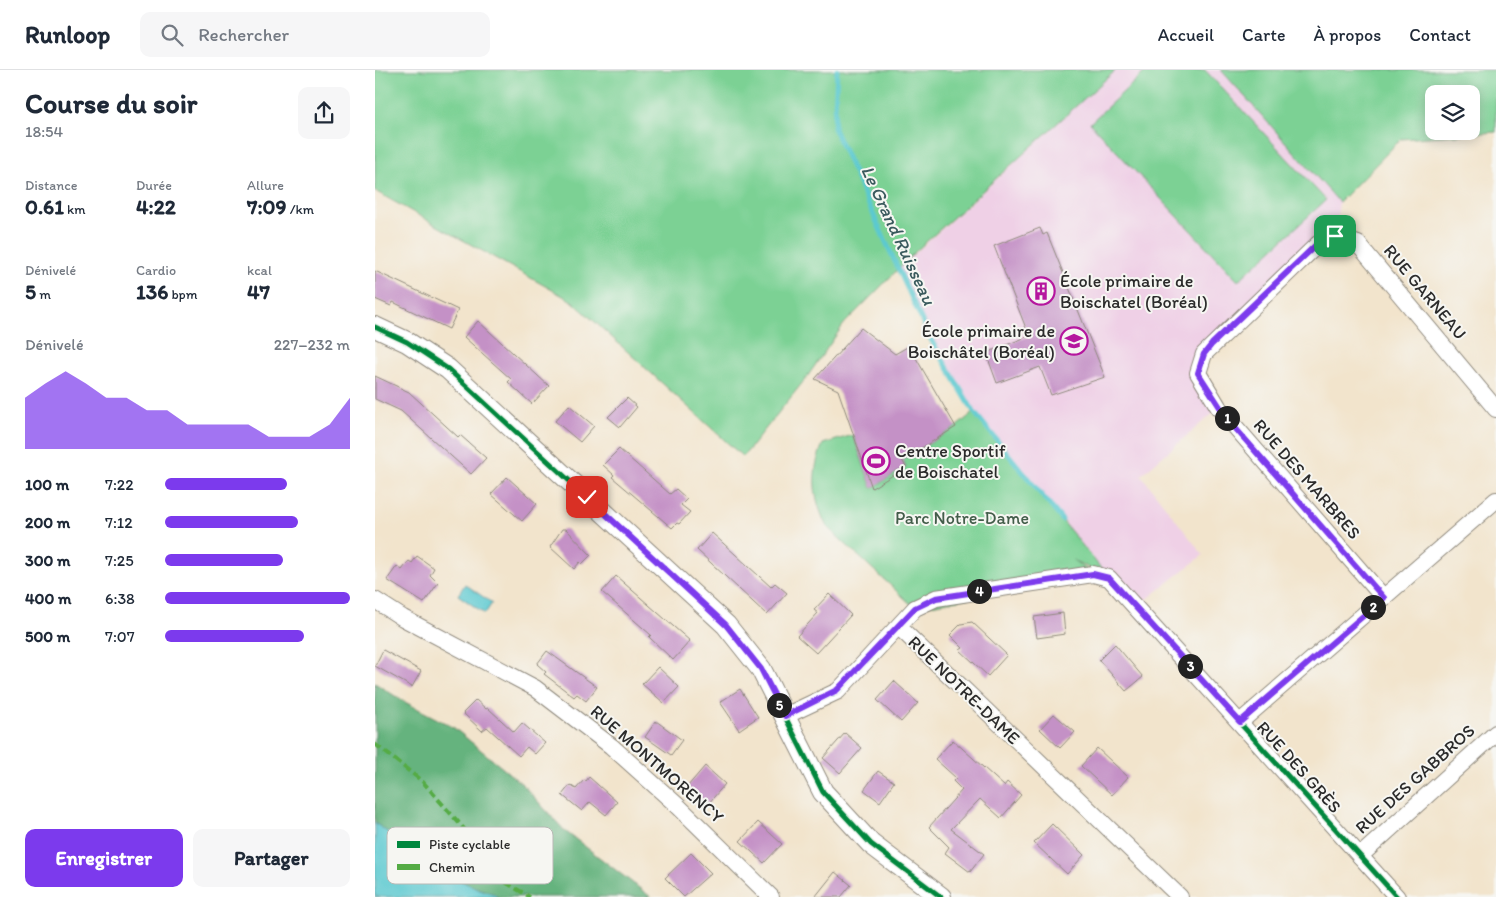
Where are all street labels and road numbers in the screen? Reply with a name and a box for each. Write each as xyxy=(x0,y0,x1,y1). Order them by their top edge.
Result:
street label: RUE GARNEAU xyxy=(1379,240,1471,344)
street label: RUE DES MARBRES xyxy=(1249,414,1365,544)
street label: RUE NOTRE-DAME xyxy=(903,631,1025,749)
street label: RUE MONTMORENCY xyxy=(586,700,729,828)
street label: RUE DES GRÈS xyxy=(1252,716,1346,818)
street label: RUE DES GABBROS xyxy=(1351,719,1479,839)

